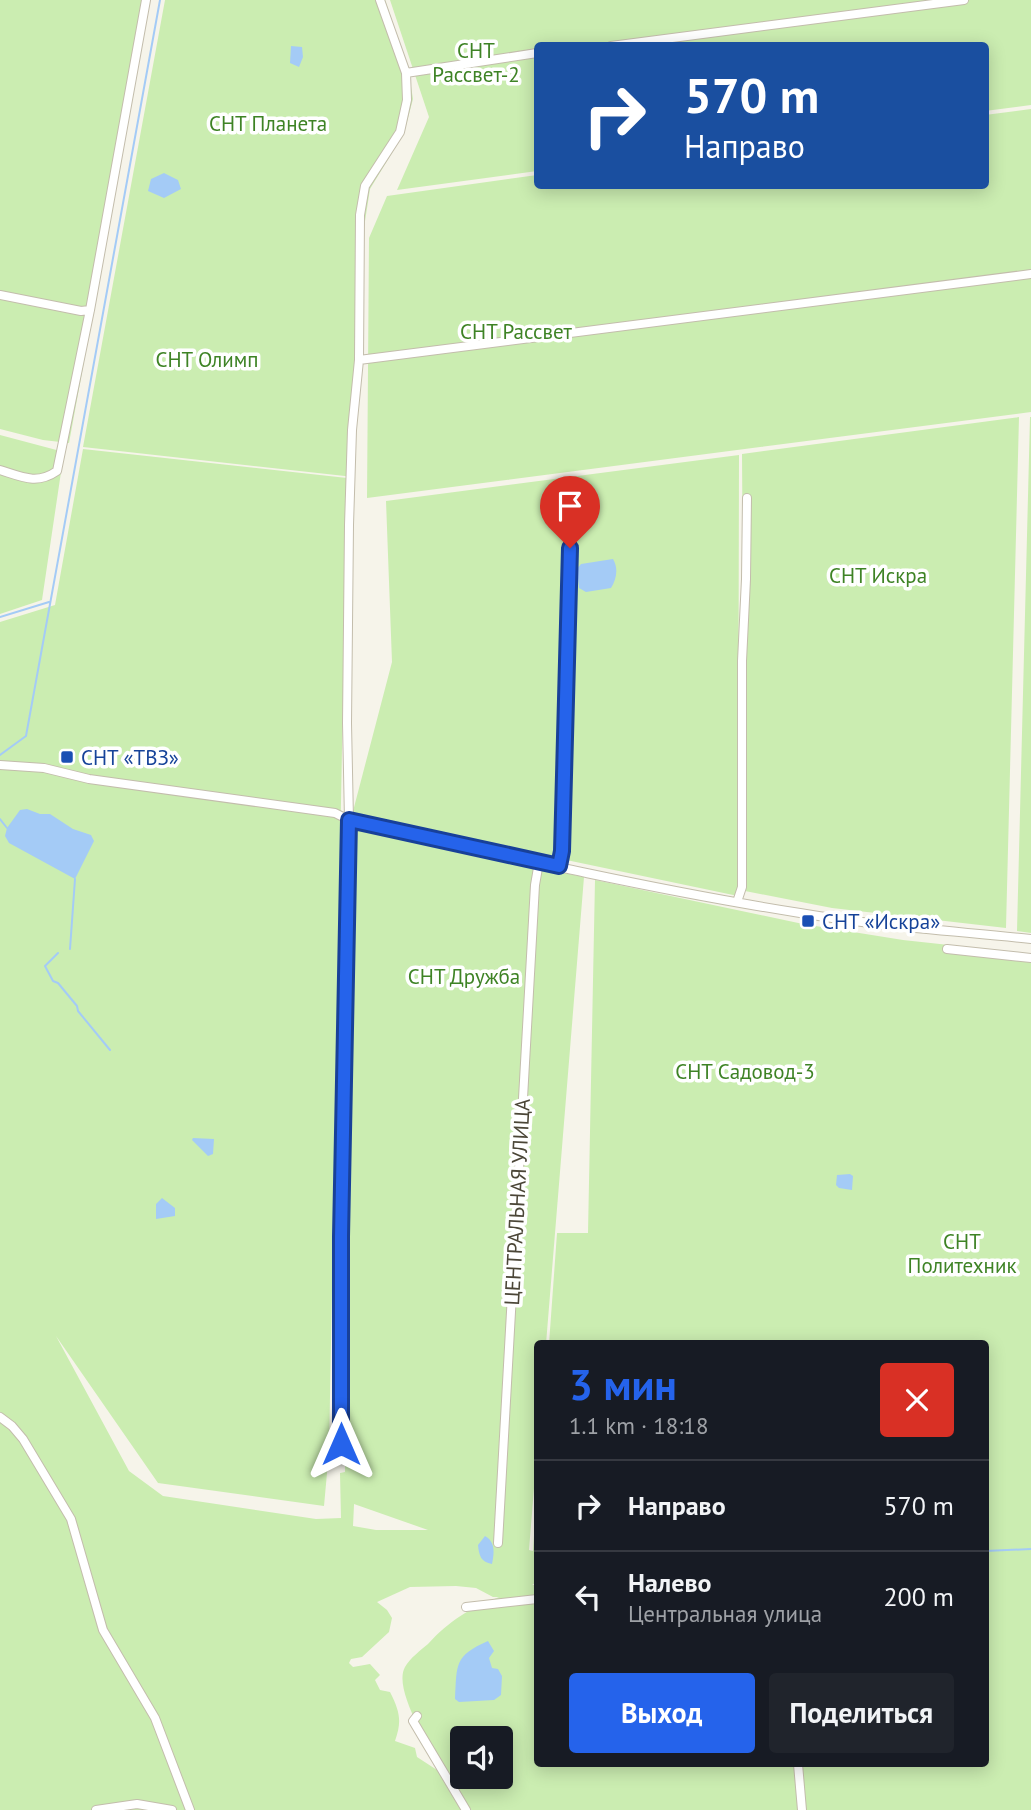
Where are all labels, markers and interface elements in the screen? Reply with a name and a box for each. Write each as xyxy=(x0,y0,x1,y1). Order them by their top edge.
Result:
park label: СНТ Рассвет-2 xyxy=(432,37,520,88)
text: 570 m xyxy=(684,63,819,127)
icon: right xyxy=(569,70,660,161)
park label: СНТ Планета xyxy=(209,110,327,137)
text: Направо xyxy=(684,125,805,167)
park label: СНТ Рассвет xyxy=(460,318,573,345)
park label: СНТ Олимп xyxy=(155,346,259,373)
pin xyxy=(540,476,600,548)
icon: arrive xyxy=(551,487,589,525)
park label: СНТ Искра xyxy=(829,562,927,589)
place label: СНТ «ТВЗ» xyxy=(81,744,179,771)
marker: СНТ «ТВЗ» xyxy=(59,749,75,765)
place label: СНТ «Искра» xyxy=(822,908,940,935)
marker: СНТ «Искра» xyxy=(800,913,816,929)
park label: СНТ Дружба xyxy=(408,963,520,990)
park label: СНТ Садовод-3 xyxy=(675,1058,815,1085)
street label: ЦЕНТРАЛЬНАЯ УЛИЦА xyxy=(498,1097,536,1306)
park label: СНТ Политехник xyxy=(908,1228,1016,1279)
text: 3 мин xyxy=(569,1357,677,1412)
button: close xyxy=(880,1363,954,1437)
position arrow xyxy=(304,1407,378,1481)
text: 1.1 km · 18:18 xyxy=(569,1411,708,1440)
icon: right xyxy=(569,1487,607,1525)
text: Направо xyxy=(628,1489,726,1522)
text: 570 m xyxy=(883,1489,954,1522)
text: Налево xyxy=(628,1566,712,1599)
icon: left xyxy=(569,1578,607,1616)
text: 200 m xyxy=(883,1580,954,1613)
text: Центральная улица xyxy=(628,1599,822,1628)
button: Выход xyxy=(569,1673,755,1753)
button: Поделиться xyxy=(769,1673,954,1753)
map controls xyxy=(450,1726,513,1789)
button: sound xyxy=(450,1726,513,1789)

